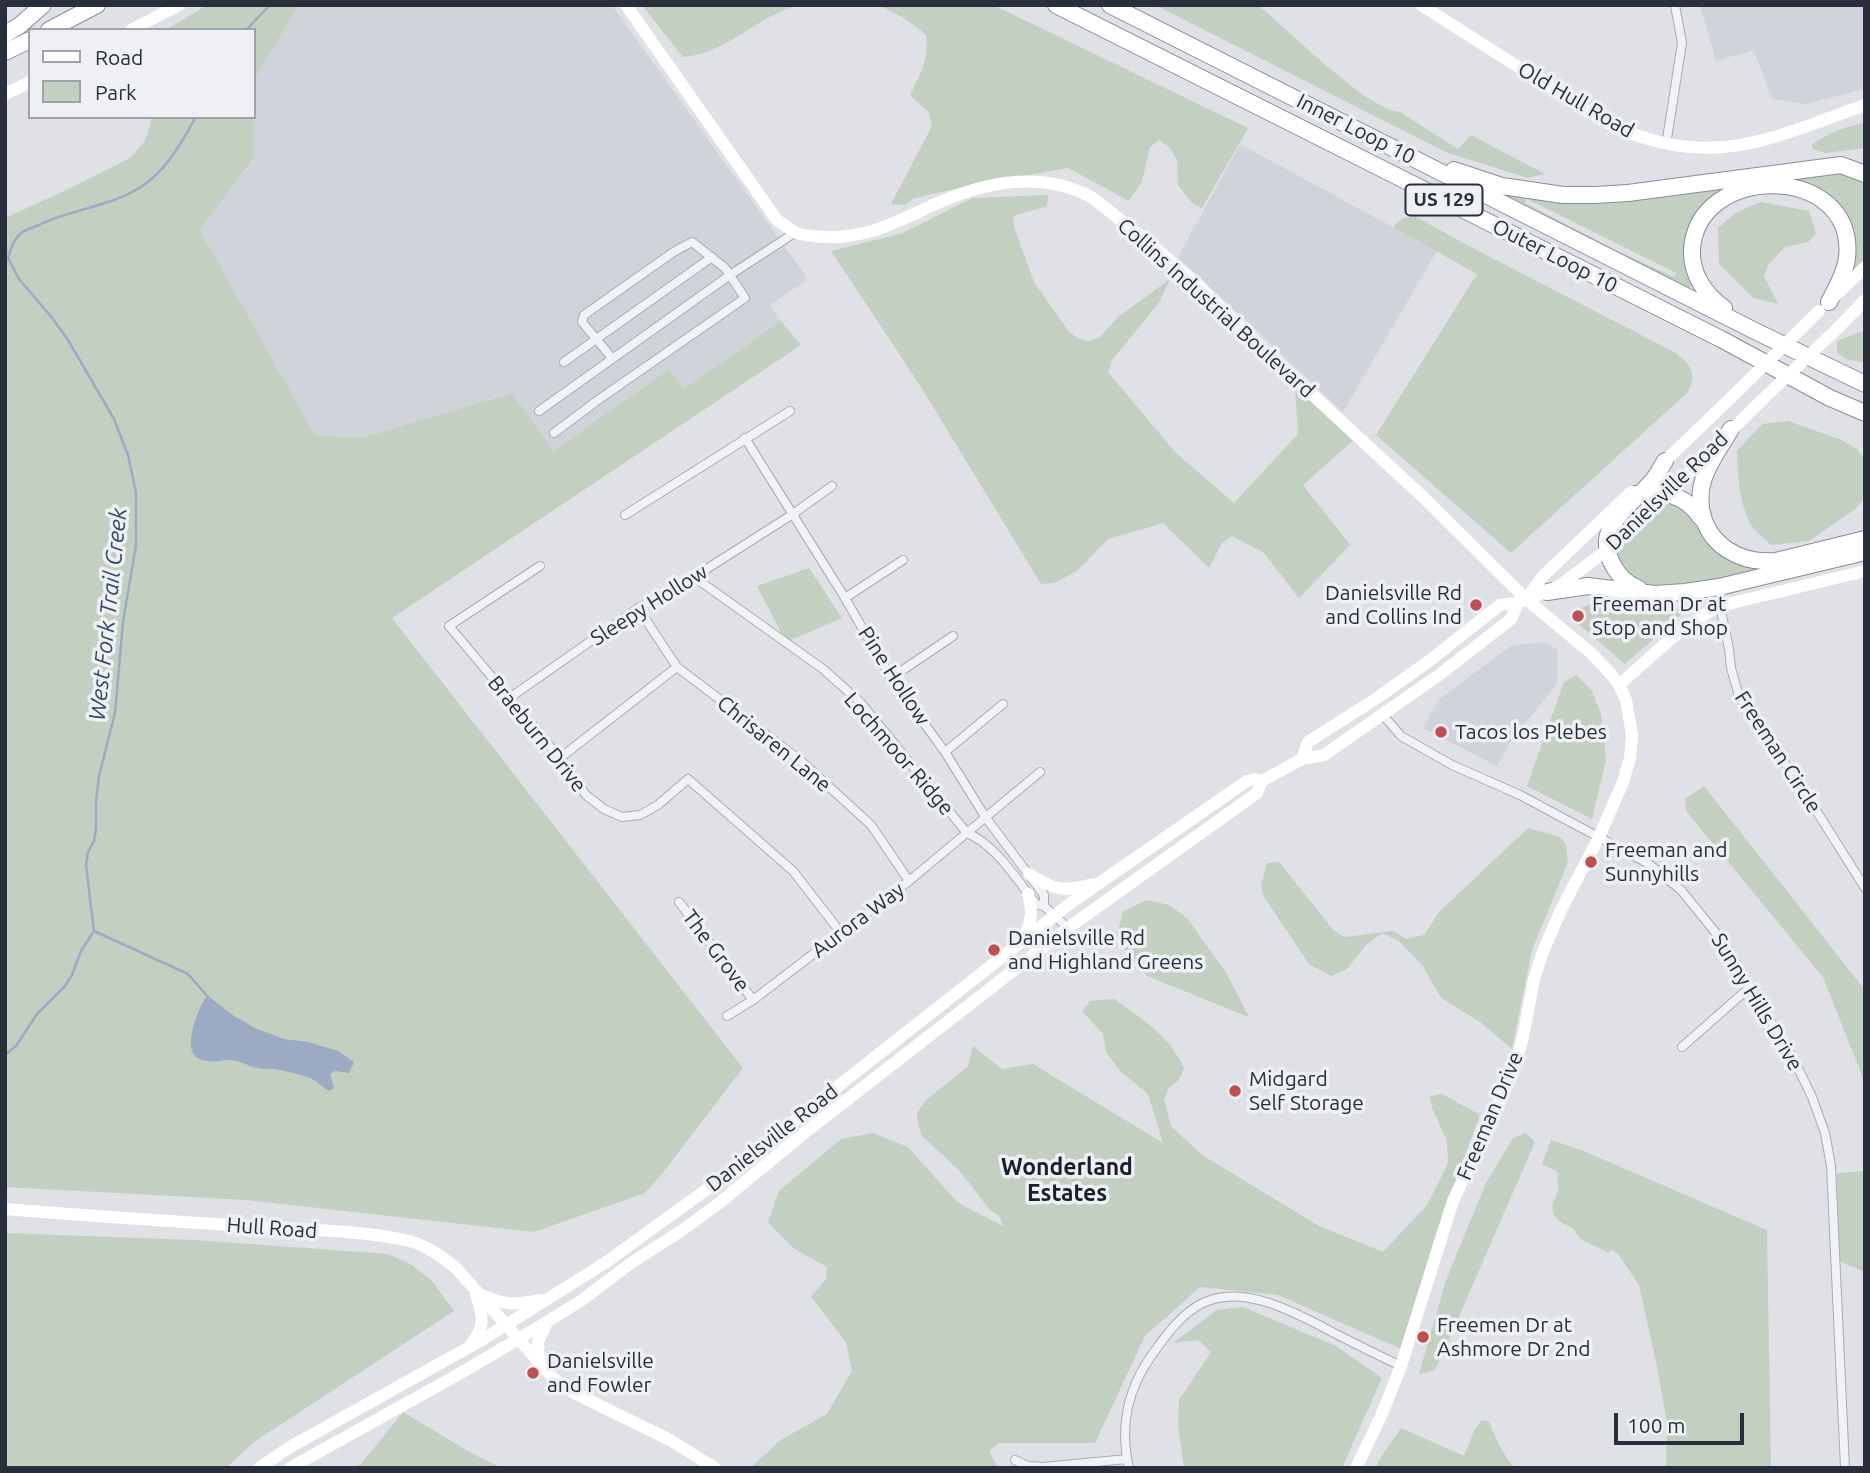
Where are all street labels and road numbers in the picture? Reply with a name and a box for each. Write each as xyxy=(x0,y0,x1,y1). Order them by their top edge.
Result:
street label: Old Hull Road xyxy=(1514,57,1638,143)
street label: Inner Loop 10 xyxy=(1292,88,1420,170)
road number: US 129 xyxy=(1406,184,1482,216)
street label: Collins Industrial Boulevard xyxy=(1112,213,1320,403)
street label: Outer Loop 10 xyxy=(1488,214,1622,298)
street label: Danielsville Road xyxy=(1601,426,1733,556)
street label: Sleepy Hollow xyxy=(586,559,712,651)
street label: Pine Hollow xyxy=(853,622,935,730)
street label: Braeburn Drive xyxy=(482,671,592,797)
street label: Freeman Circle xyxy=(1729,686,1827,818)
street label: Lochmoor Ridge xyxy=(839,687,959,821)
street label: Chrisaren Lane xyxy=(712,690,836,798)
street label: Aurora Way xyxy=(807,877,909,963)
street label: The Grove xyxy=(677,905,755,997)
street label: Sunny Hills Drive xyxy=(1706,929,1808,1075)
street label: Freeman Drive xyxy=(1452,1048,1528,1184)
street label: Danielsville Road xyxy=(701,1079,843,1197)
street label: Hull Road xyxy=(226,1212,318,1244)

